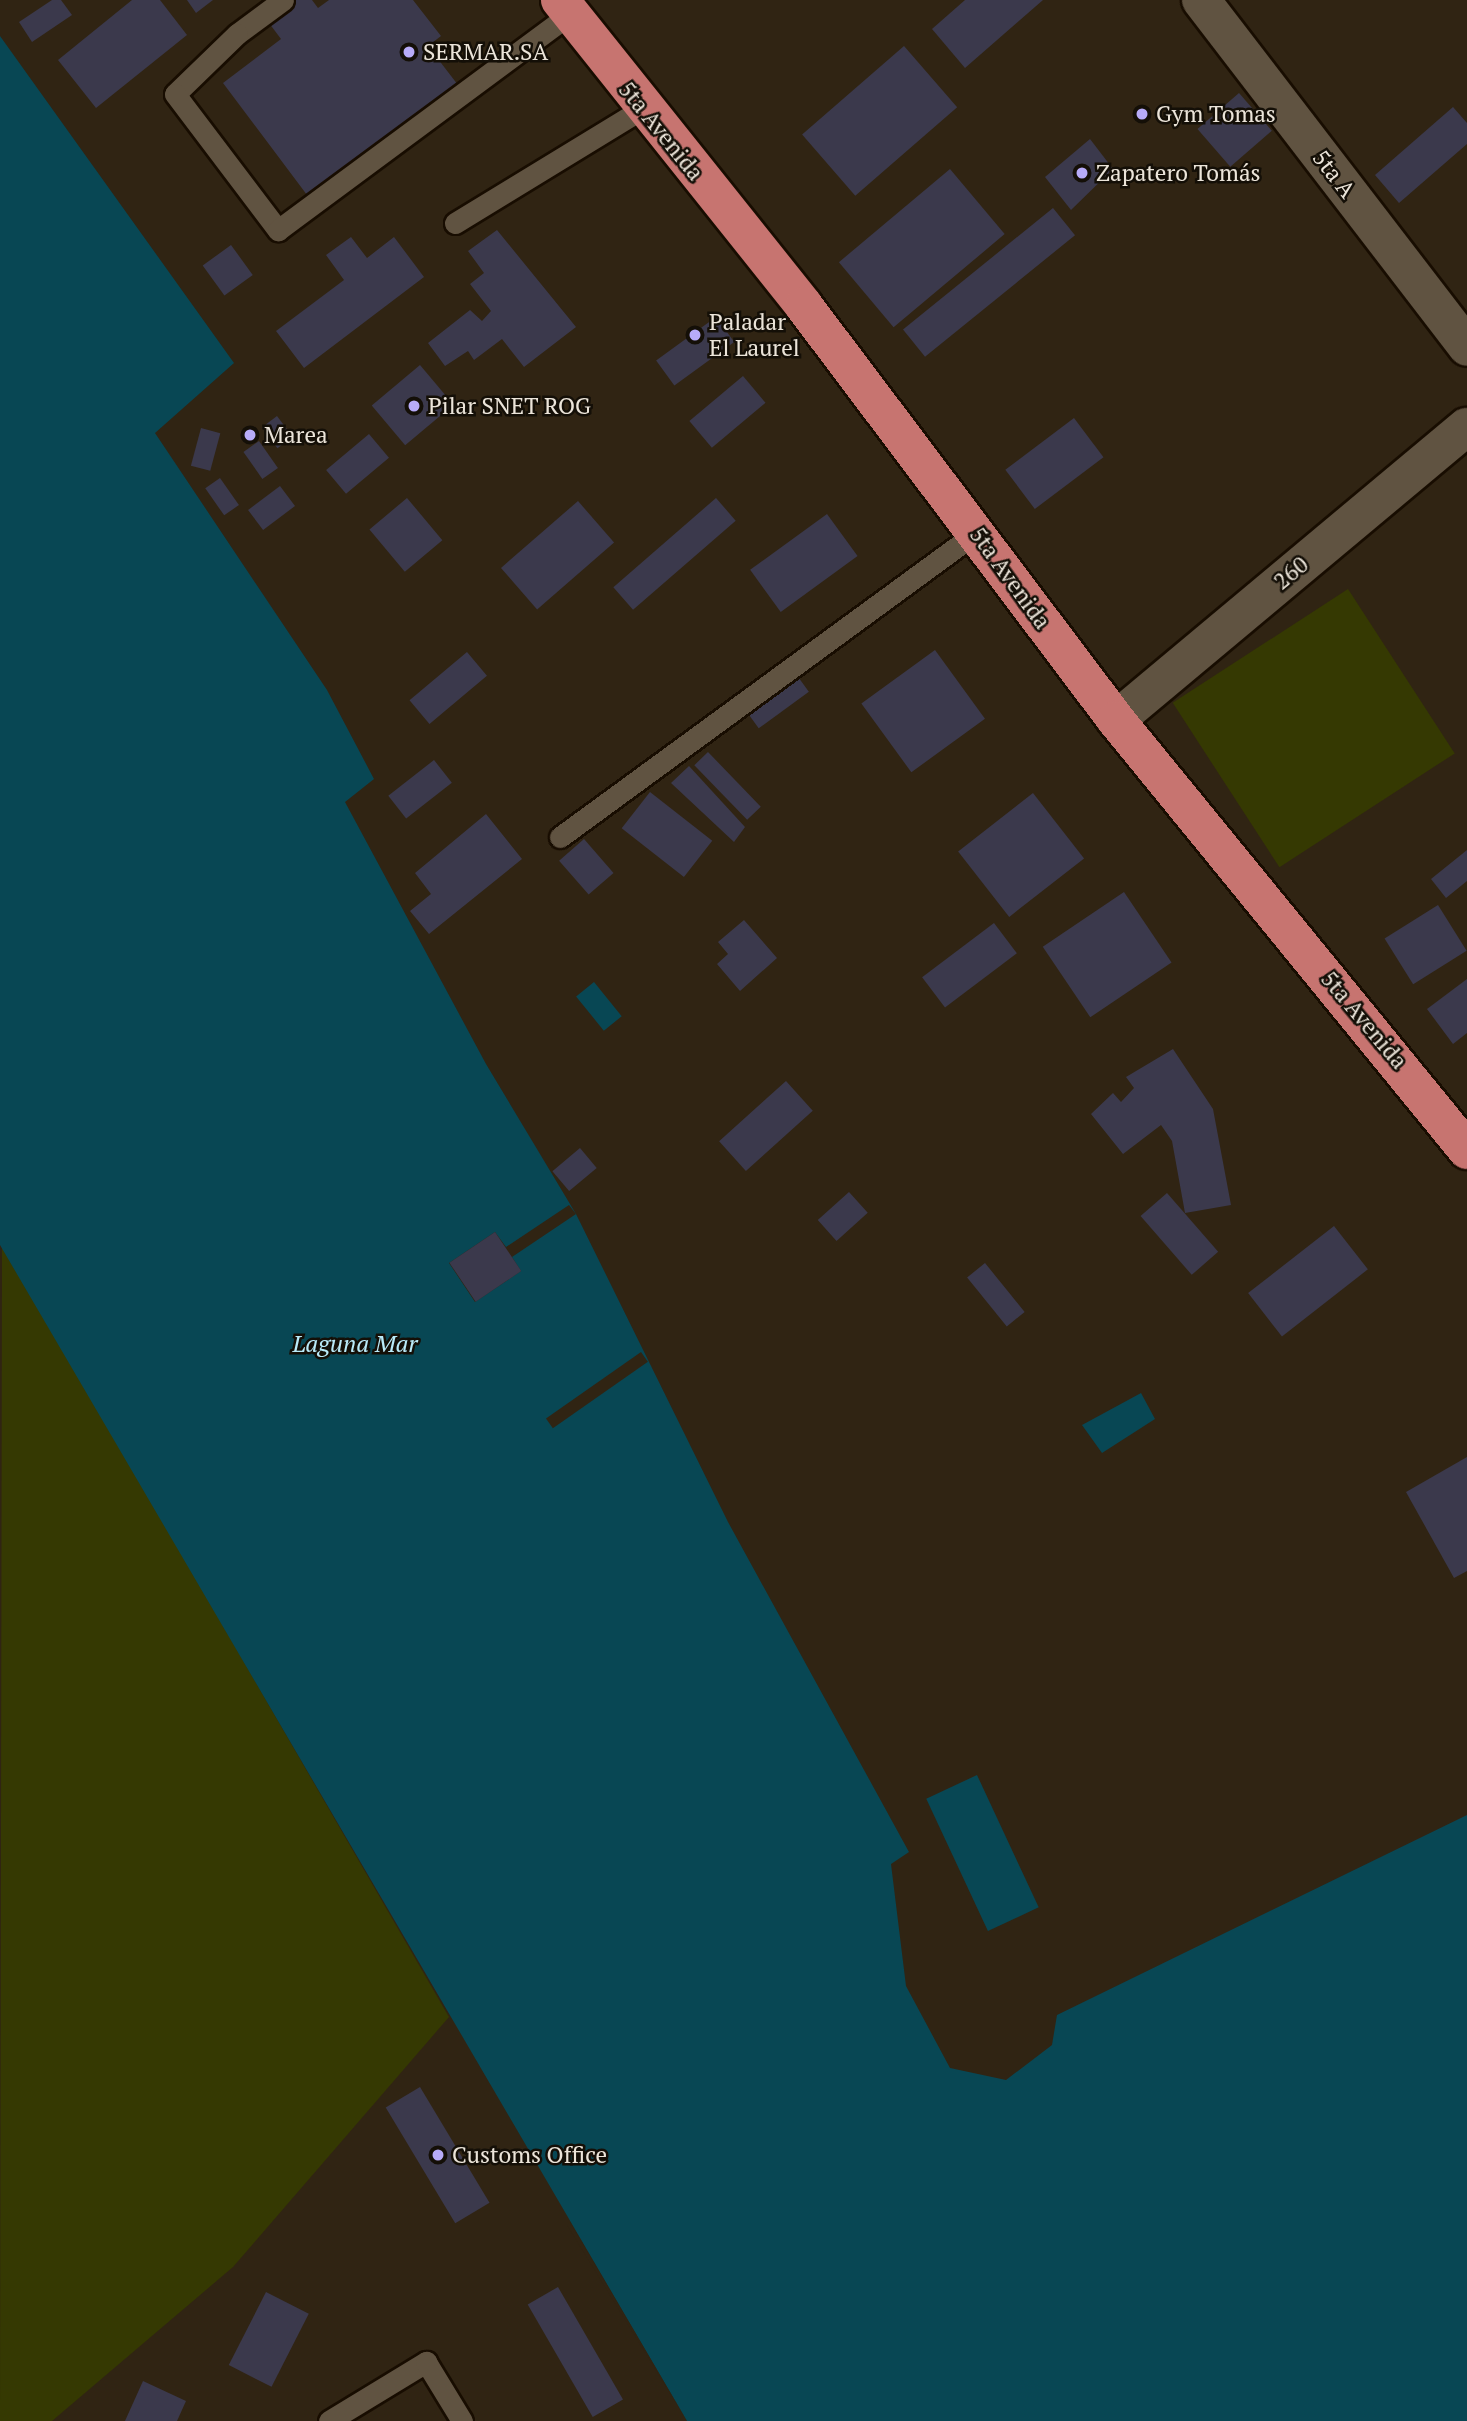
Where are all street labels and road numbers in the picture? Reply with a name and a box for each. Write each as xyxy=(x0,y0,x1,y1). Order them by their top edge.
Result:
street label: 5ta Avenida xyxy=(613,76,709,186)
street label: 5ta A xyxy=(1307,144,1361,204)
street label: 5ta Avenida xyxy=(964,521,1056,635)
street label: 260 xyxy=(1268,551,1314,595)
street label: 5ta Avenida xyxy=(1315,965,1413,1075)

